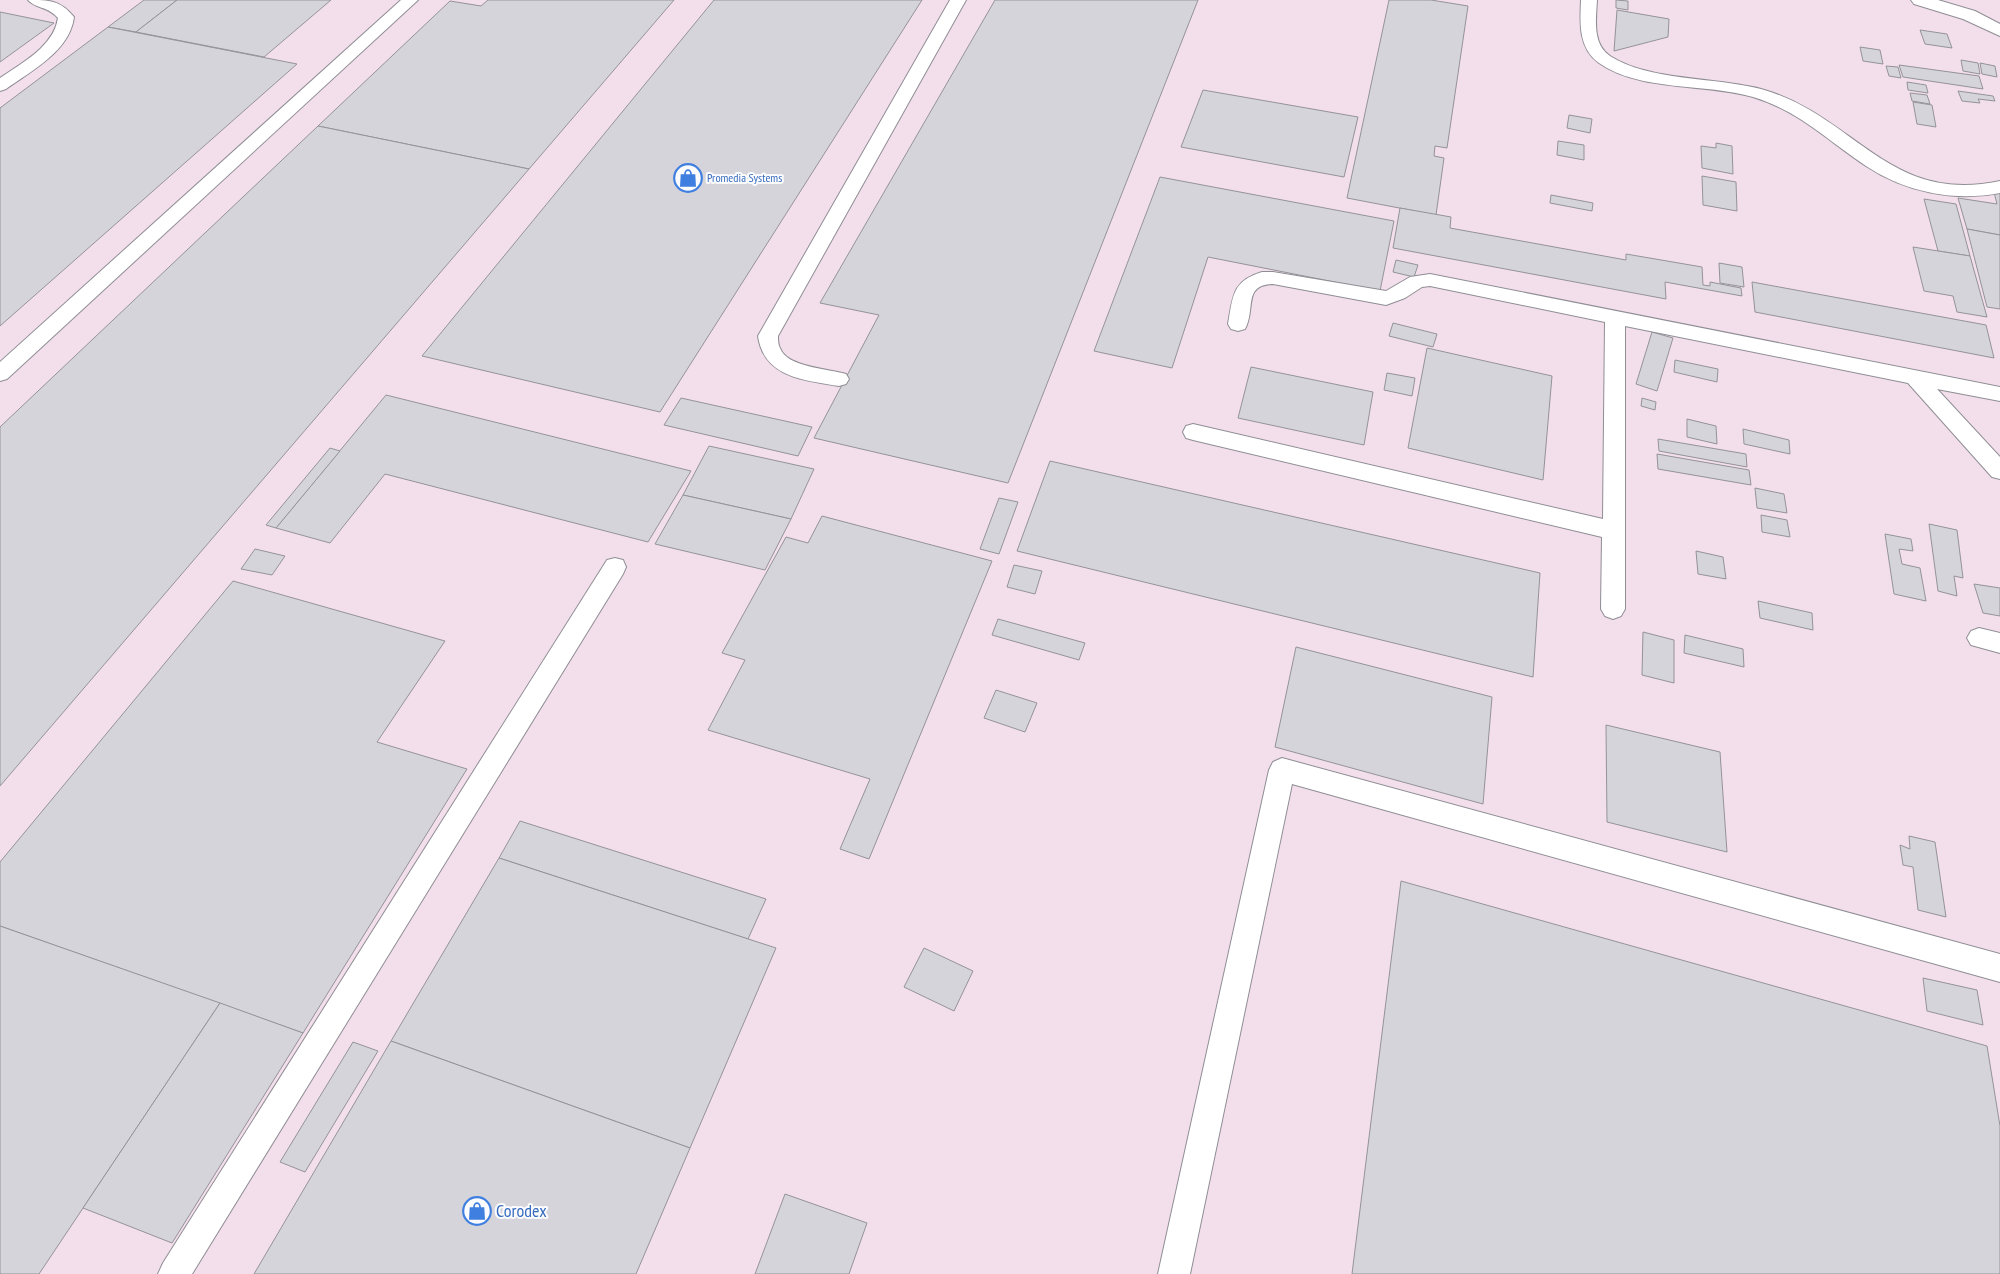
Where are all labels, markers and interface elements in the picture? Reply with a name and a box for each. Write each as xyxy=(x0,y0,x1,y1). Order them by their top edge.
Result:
shop icon: Promedia Systems xyxy=(673,163,703,193)
place label: Promedia Systems xyxy=(707,170,782,185)
shop icon: Corodex xyxy=(462,1196,492,1226)
place label: Corodex xyxy=(496,1199,547,1222)

